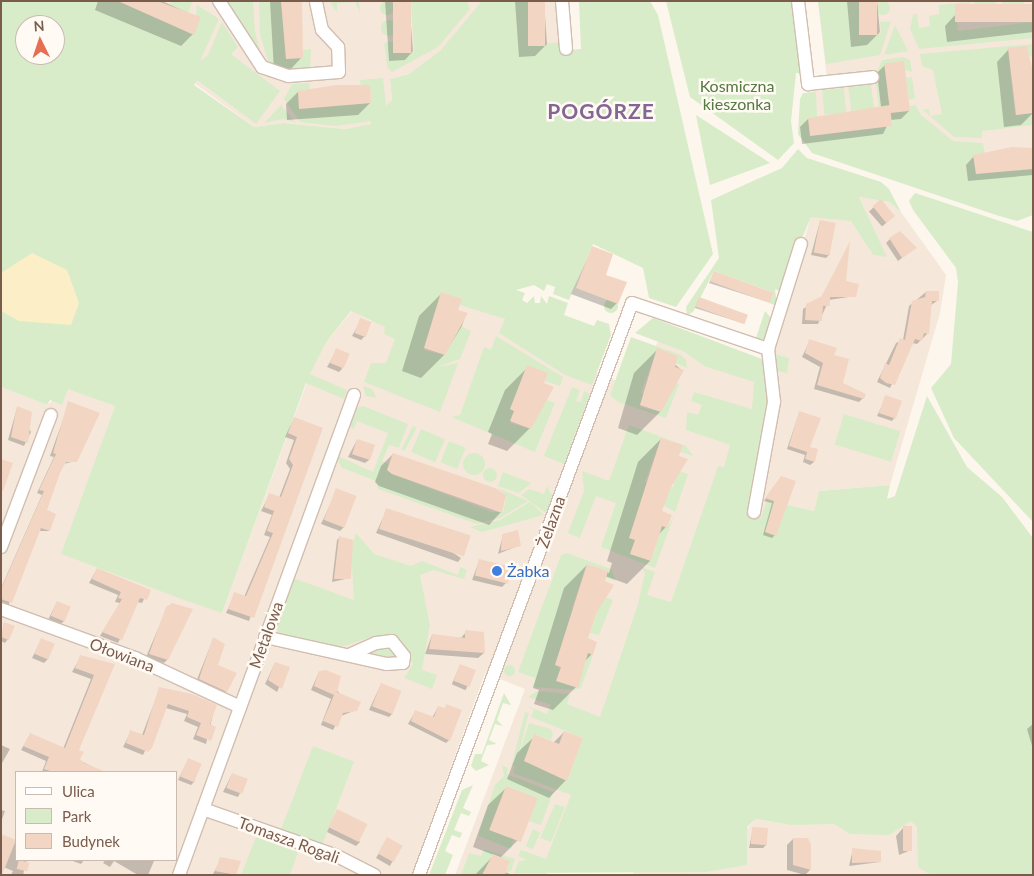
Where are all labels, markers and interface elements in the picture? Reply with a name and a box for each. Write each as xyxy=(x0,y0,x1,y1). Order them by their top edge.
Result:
north arrow xyxy=(15,15,65,65)
text: N xyxy=(33,17,45,34)
park label: Kosmiczna kieszonka xyxy=(700,76,774,114)
district label: POGÓRZE xyxy=(546,98,656,124)
street label: Żelazna xyxy=(533,494,569,550)
place label: Żabka xyxy=(507,561,550,581)
marker: Żabka xyxy=(491,565,503,577)
street label: Metalowa xyxy=(245,599,287,671)
street label: Ołowiana xyxy=(87,634,157,676)
legend xyxy=(15,771,178,861)
text: Ulica xyxy=(62,782,95,800)
text: Park xyxy=(62,807,91,825)
street label: Tomasza Rogali xyxy=(236,813,342,867)
text: Budynek xyxy=(62,832,120,850)

